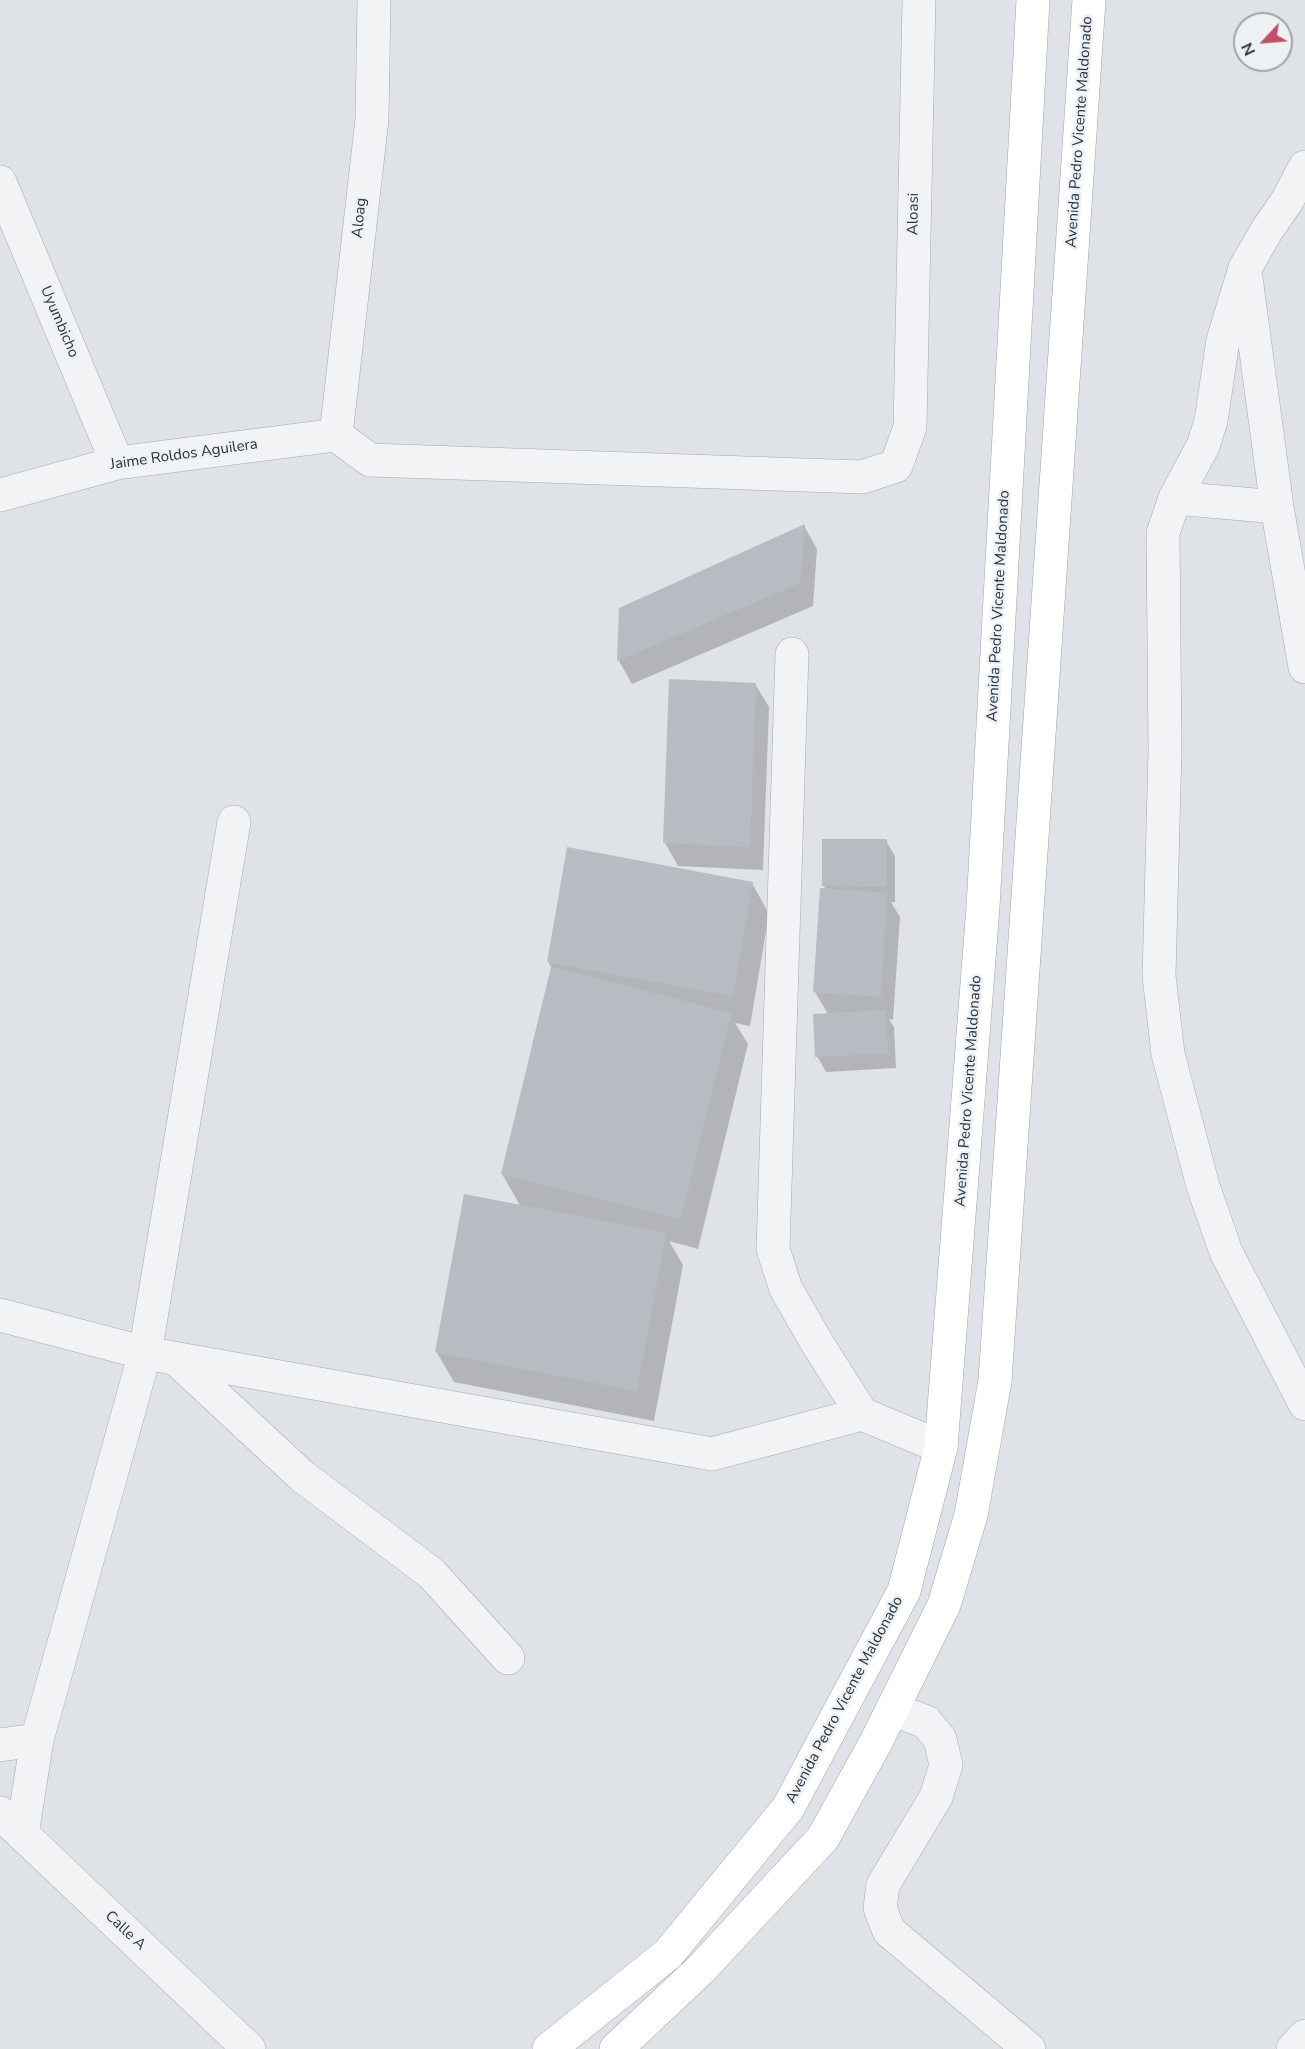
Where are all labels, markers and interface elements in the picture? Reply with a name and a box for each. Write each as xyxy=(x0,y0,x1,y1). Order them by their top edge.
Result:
north arrow xyxy=(1233,12,1293,72)
street label: Avenida Pedro Vicente Maldonado xyxy=(1063,16,1097,248)
text: N xyxy=(1236,39,1261,59)
street label: Aloasi xyxy=(905,193,923,235)
street label: Aloag xyxy=(349,197,371,239)
street label: Uyumbicho xyxy=(36,284,82,360)
street label: Jaime Roldos Aguilera xyxy=(109,436,259,474)
street label: Avenida Pedro Vicente Maldonado xyxy=(984,490,1014,722)
street label: Avenida Pedro Vicente Maldonado xyxy=(952,975,986,1207)
street label: Avenida Pedro Vicente Maldonado xyxy=(783,1593,907,1807)
street label: Calle A xyxy=(101,1908,149,1954)

